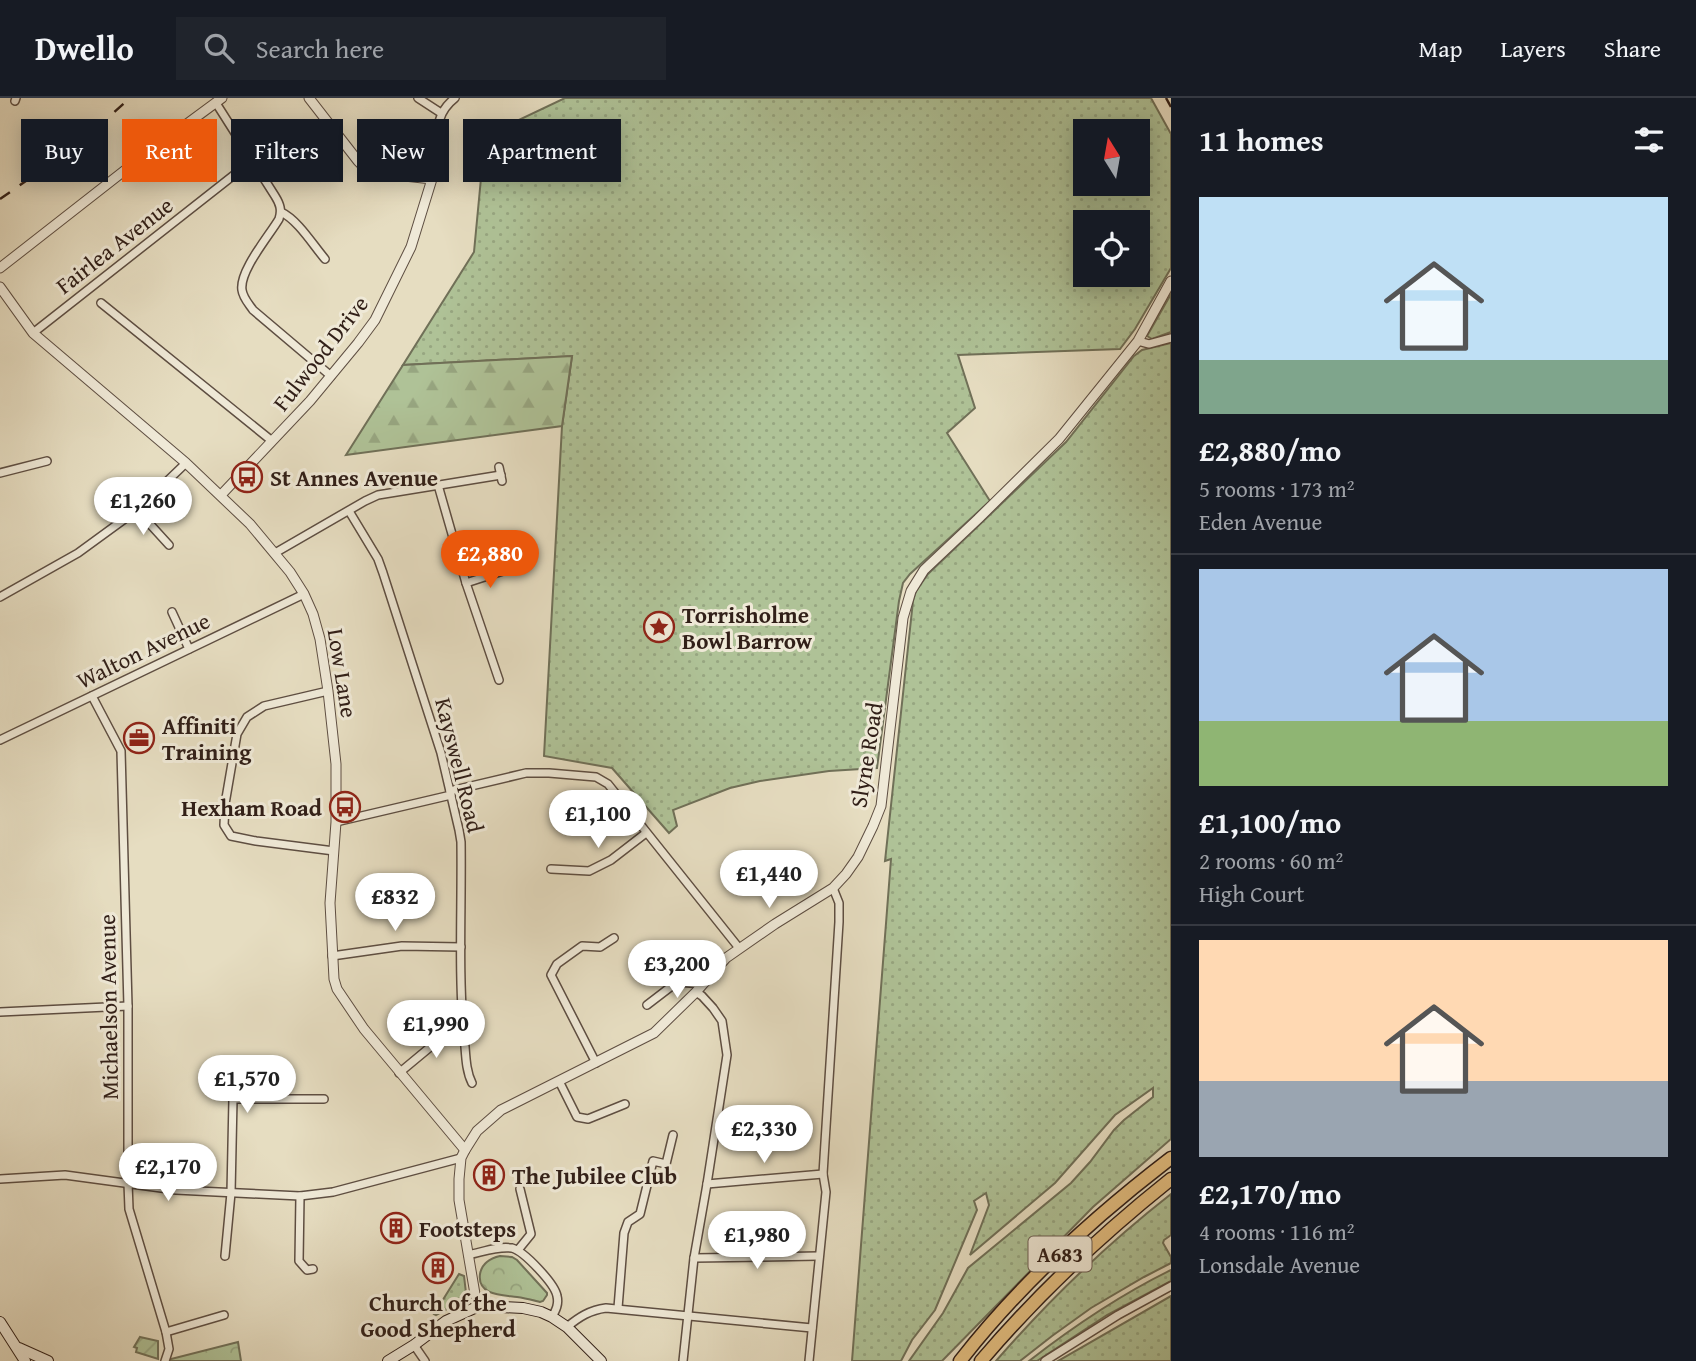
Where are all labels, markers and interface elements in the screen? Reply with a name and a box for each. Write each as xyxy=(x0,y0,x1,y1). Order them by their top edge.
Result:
search box xyxy=(176,17,666,80)
text: Dwello xyxy=(35,24,134,72)
icon: search xyxy=(200,29,238,67)
text: Search here xyxy=(256,29,384,68)
text: Map xyxy=(1419,31,1462,66)
text: Layers xyxy=(1500,31,1566,66)
text: Share xyxy=(1604,31,1661,66)
text: 11 homes xyxy=(1199,118,1324,162)
chip: Buy xyxy=(21,119,108,182)
chip: Rent xyxy=(122,119,217,182)
chip: Filters xyxy=(231,119,343,182)
chip: New xyxy=(357,119,449,182)
chip: Apartment xyxy=(463,119,621,182)
north arrow xyxy=(1073,119,1150,196)
map controls xyxy=(1073,119,1150,287)
icon: filters xyxy=(1630,121,1668,159)
street label: Fairlea Avenue xyxy=(48,189,180,301)
button: locate xyxy=(1073,210,1150,287)
icon: home xyxy=(1371,243,1497,369)
street label: Fulwood Drive xyxy=(264,288,376,418)
text: £2,880/mo xyxy=(1199,428,1341,472)
bus stop icon: St Annes Avenue xyxy=(230,460,264,494)
place label: St Annes Avenue xyxy=(270,461,438,494)
text: 5 rooms · 173 m² xyxy=(1199,472,1354,505)
pin: £1,260 xyxy=(86,478,200,537)
text: £1,260 xyxy=(110,483,176,516)
text: Eden Avenue xyxy=(1199,505,1322,538)
pin: £2,880 xyxy=(433,531,547,590)
text: £2,880 xyxy=(457,536,523,569)
place label: Torrisholme Bowl Barrow xyxy=(682,598,813,657)
street label: Walton Avenue xyxy=(71,603,215,697)
place icon: Torrisholme Bowl Barrow xyxy=(642,610,676,644)
icon: home xyxy=(1371,615,1497,741)
street label: Low Lane xyxy=(320,626,366,720)
street label: Kayswell Road xyxy=(427,694,493,837)
street label: Slyne Road xyxy=(841,699,891,810)
place label: Affiniti Training xyxy=(162,709,252,768)
office icon: Affiniti Training xyxy=(122,721,156,755)
bus stop icon: Hexham Road xyxy=(328,790,362,824)
pin: £1,100 xyxy=(541,790,655,850)
place label: Hexham Road xyxy=(181,791,323,824)
text: £1,100 xyxy=(565,796,631,829)
text: £1,100/mo xyxy=(1199,800,1341,844)
text: 2 rooms · 60 m² xyxy=(1199,844,1343,877)
pin: £1,440 xyxy=(712,850,826,910)
text: £1,440 xyxy=(736,856,802,889)
pin: £832 xyxy=(354,874,436,933)
text: High Court xyxy=(1199,877,1304,910)
text: £832 xyxy=(371,879,419,912)
street label: Michaelson Avenue xyxy=(90,914,126,1100)
pin: £3,200 xyxy=(620,940,734,1000)
text: £3,200 xyxy=(644,946,710,979)
icon: home xyxy=(1371,986,1497,1112)
pin: £1,990 xyxy=(379,1000,493,1060)
text: £1,990 xyxy=(403,1006,469,1039)
pin: £1,570 xyxy=(190,1056,304,1115)
text: £1,570 xyxy=(214,1061,280,1094)
pin: £2,330 xyxy=(707,1105,821,1165)
text: £2,330 xyxy=(731,1111,797,1144)
pin: £2,170 xyxy=(111,1144,225,1203)
text: £2,170 xyxy=(135,1149,201,1182)
building icon: The Jubilee Club xyxy=(472,1158,506,1192)
place label: The Jubilee Club xyxy=(512,1159,677,1192)
text: £2,170/mo xyxy=(1199,1171,1341,1215)
building icon: Footsteps xyxy=(379,1211,413,1245)
place label: Footsteps xyxy=(419,1212,516,1245)
pin: £1,980 xyxy=(700,1212,814,1271)
text: 4 rooms · 116 m² xyxy=(1199,1215,1354,1248)
text: £1,980 xyxy=(724,1217,790,1250)
road number: A683 xyxy=(1028,1236,1092,1272)
text: Lonsdale Avenue xyxy=(1199,1248,1360,1281)
building icon: Church of the Good Shepherd xyxy=(421,1251,455,1285)
place label: Church of the Good Shepherd xyxy=(360,1286,516,1345)

